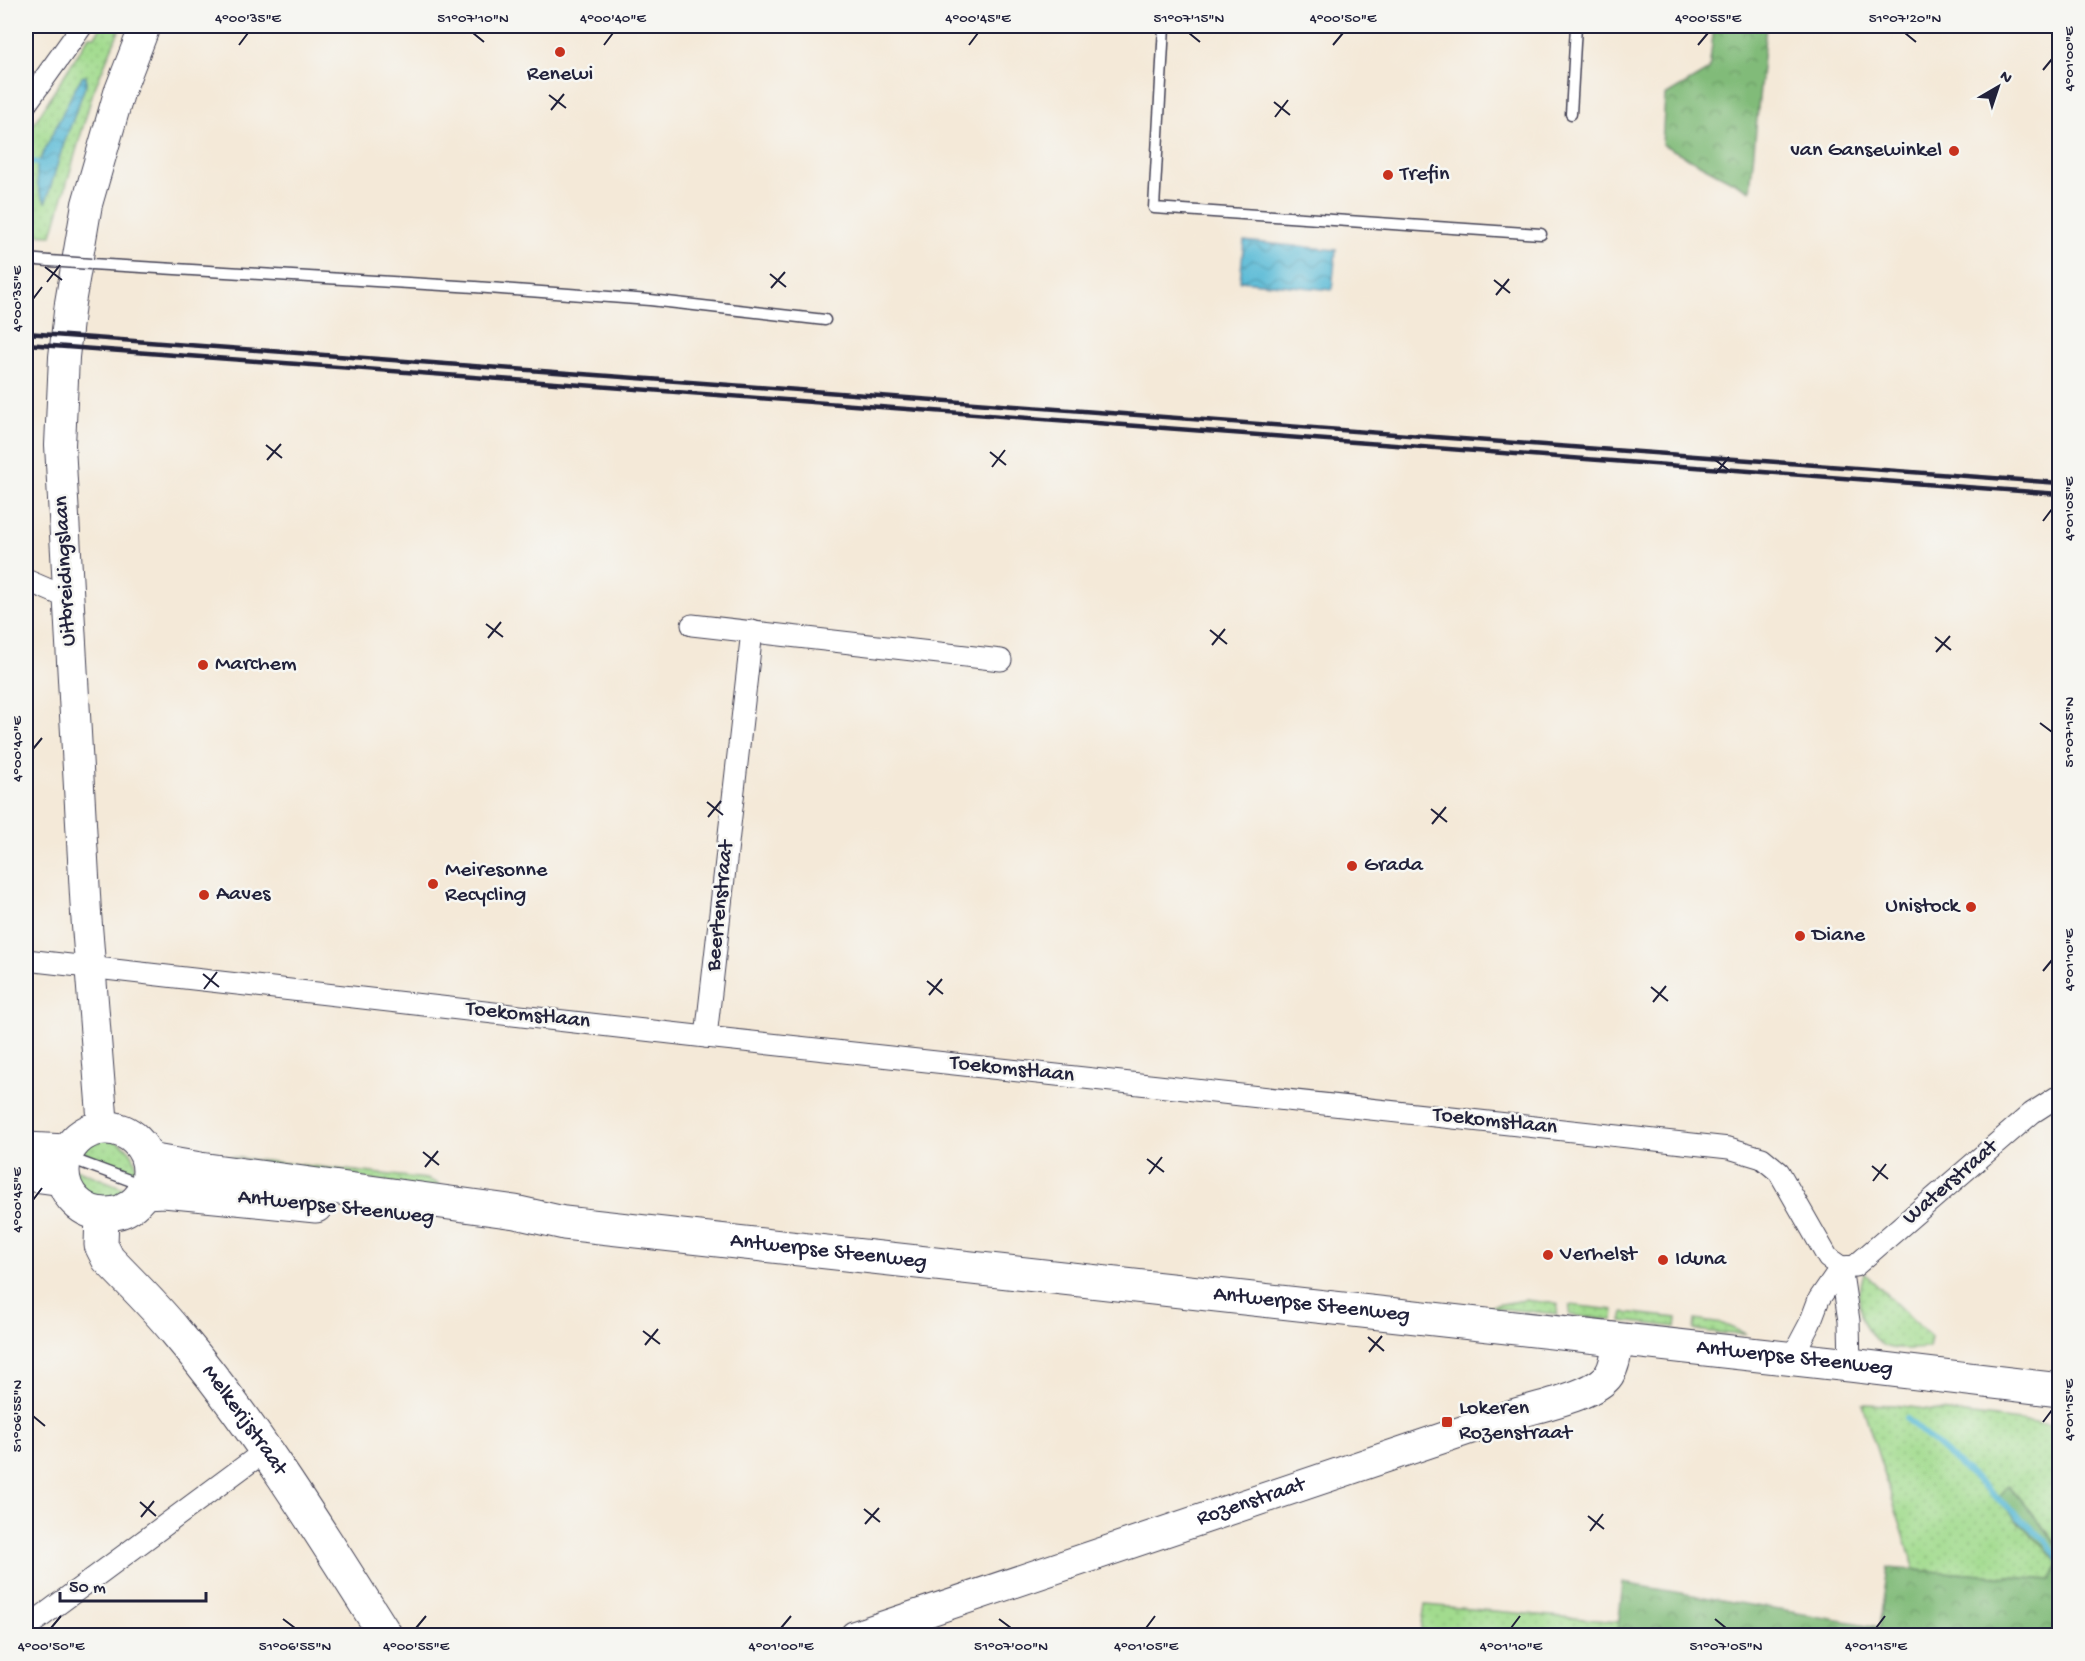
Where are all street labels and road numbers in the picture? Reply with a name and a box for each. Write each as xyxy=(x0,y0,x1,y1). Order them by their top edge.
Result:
street label: Uitbreidingslaan xyxy=(49,495,83,647)
street label: Beertenstraat xyxy=(701,838,741,973)
street label: Toekomstlaan xyxy=(463,996,592,1036)
street label: Toekomstlaan xyxy=(947,1050,1076,1090)
street label: Toekomstlaan xyxy=(1430,1102,1559,1142)
street label: Waterstraat xyxy=(1898,1133,2005,1231)
street label: Antwerpse Steenweg xyxy=(237,1185,435,1231)
street label: Antwerpse Steenweg xyxy=(729,1228,928,1276)
street label: Antwerpse Steenweg xyxy=(1212,1282,1411,1329)
street label: Antwerpse Steenweg xyxy=(1695,1335,1894,1383)
street label: Melkerijstraat xyxy=(195,1360,293,1482)
street label: Rozenstraat xyxy=(1194,1472,1311,1533)

